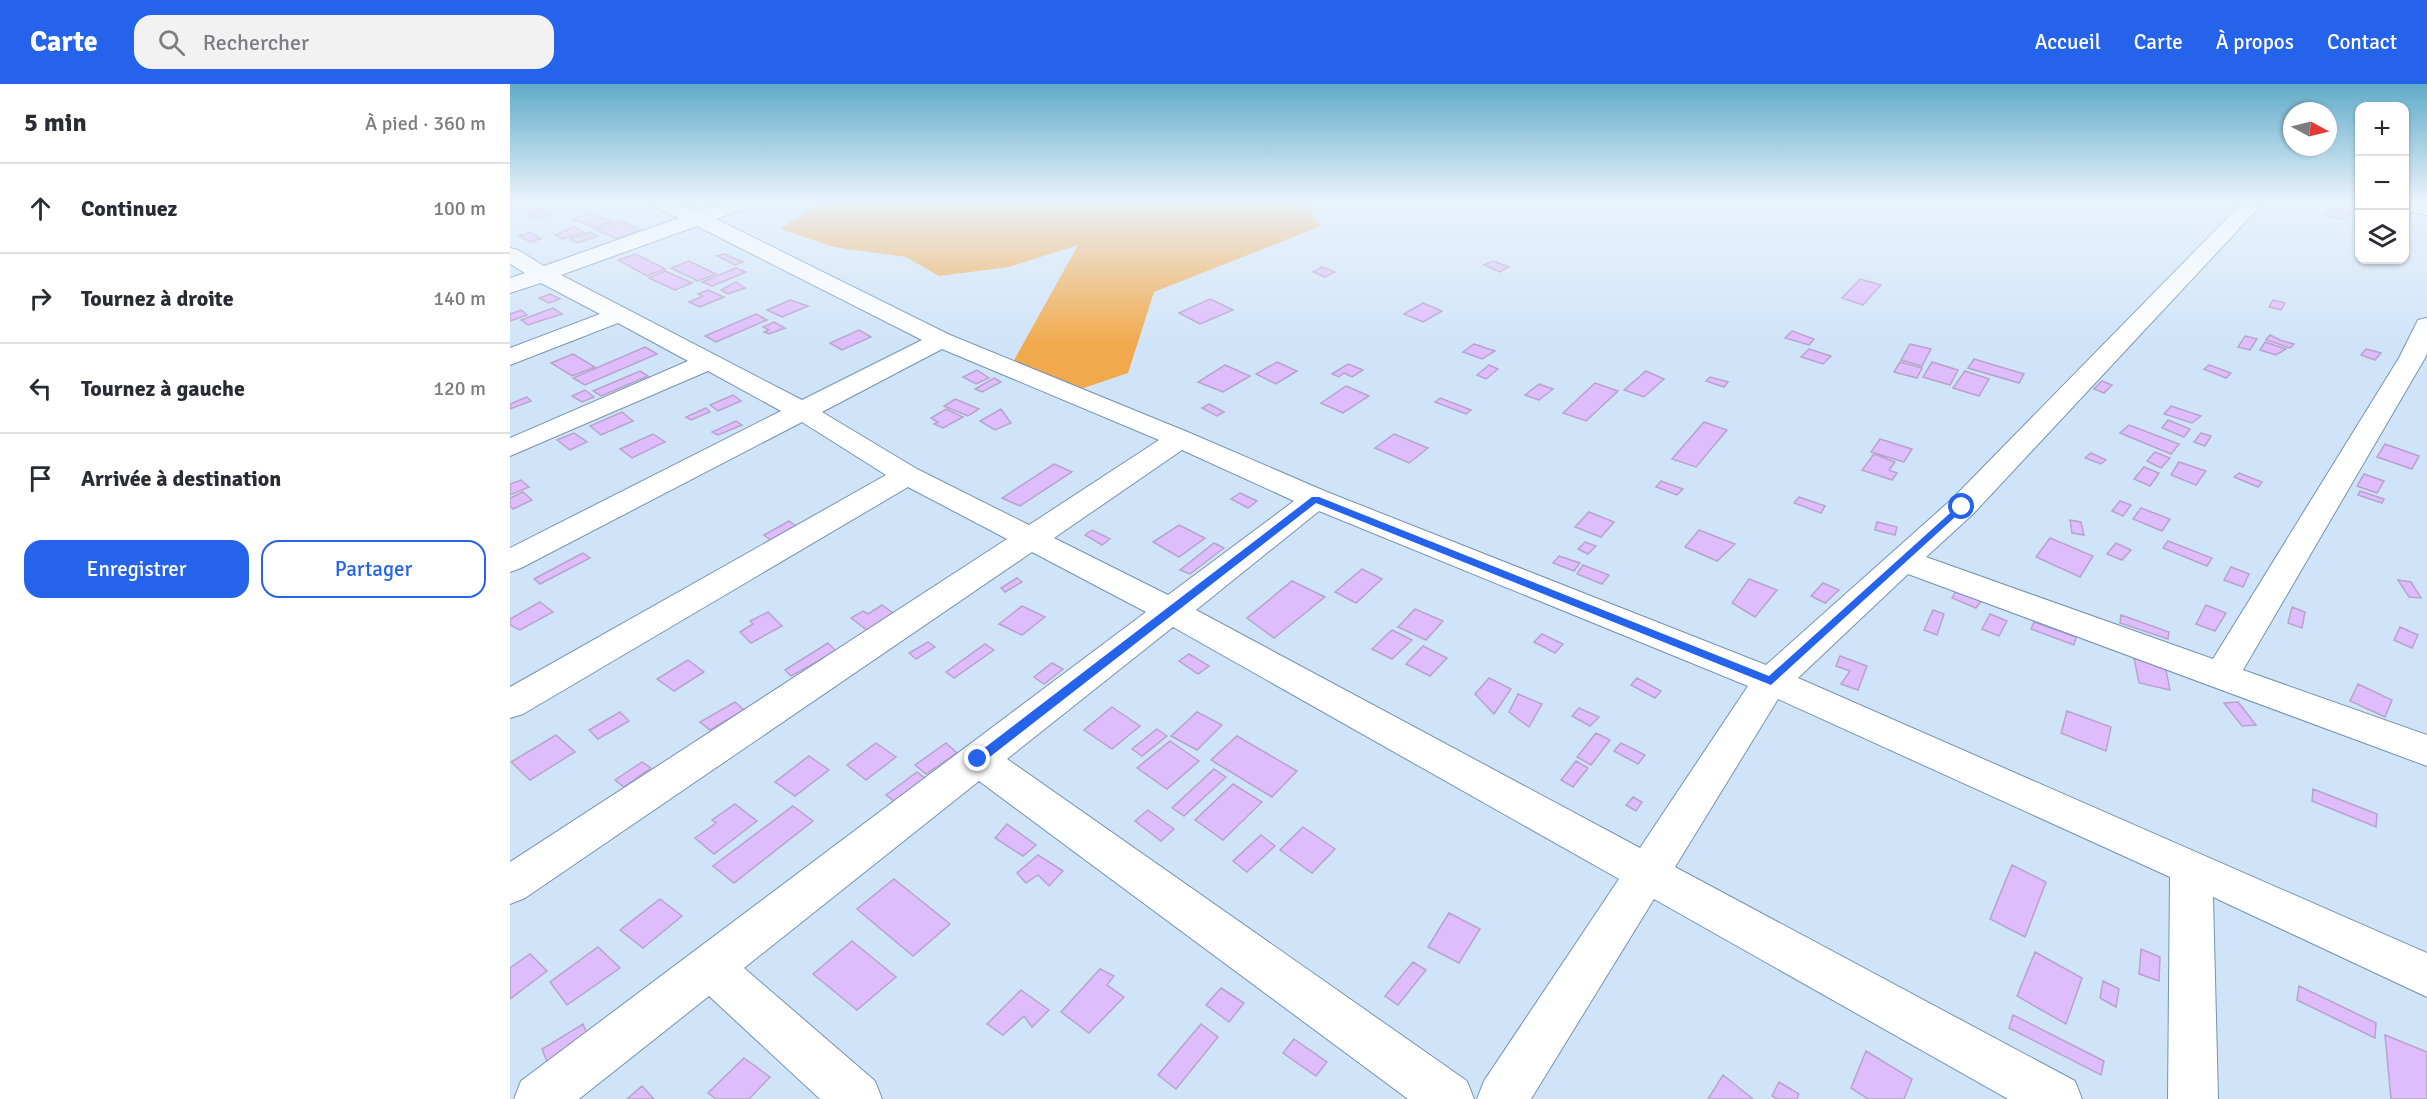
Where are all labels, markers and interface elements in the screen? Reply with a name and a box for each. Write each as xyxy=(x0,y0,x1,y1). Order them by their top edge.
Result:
search box xyxy=(134,15,554,69)
text: Carte xyxy=(30,25,98,59)
icon: search xyxy=(155,26,188,59)
text: Rechercher xyxy=(203,29,309,56)
text: Accueil xyxy=(2035,29,2101,55)
text: Carte xyxy=(2134,29,2183,55)
text: À propos xyxy=(2216,29,2294,55)
text: Contact xyxy=(2327,29,2397,55)
north arrow xyxy=(2283,102,2337,156)
map controls xyxy=(2355,102,2409,264)
button: + xyxy=(2355,102,2409,156)
text: 5 min xyxy=(24,107,87,139)
text: À pied · 360 m xyxy=(365,111,486,136)
button: − xyxy=(2355,156,2409,210)
icon: ahead xyxy=(24,192,57,225)
text: Continuez xyxy=(81,195,177,222)
text: 100 m xyxy=(433,196,486,221)
button: layers xyxy=(2355,210,2409,264)
icon: right xyxy=(24,282,57,315)
text: Tournez à droite xyxy=(81,285,234,312)
text: 140 m xyxy=(433,286,486,311)
icon: left xyxy=(24,372,57,405)
text: Tournez à gauche xyxy=(81,375,245,402)
text: 120 m xyxy=(433,376,486,401)
icon: arrive xyxy=(24,462,57,495)
text: Arrivée à destination xyxy=(81,465,281,492)
route start xyxy=(1948,493,1974,519)
button: Enregistrer xyxy=(24,540,249,598)
button: Partager xyxy=(261,540,486,598)
route end xyxy=(964,745,990,771)

